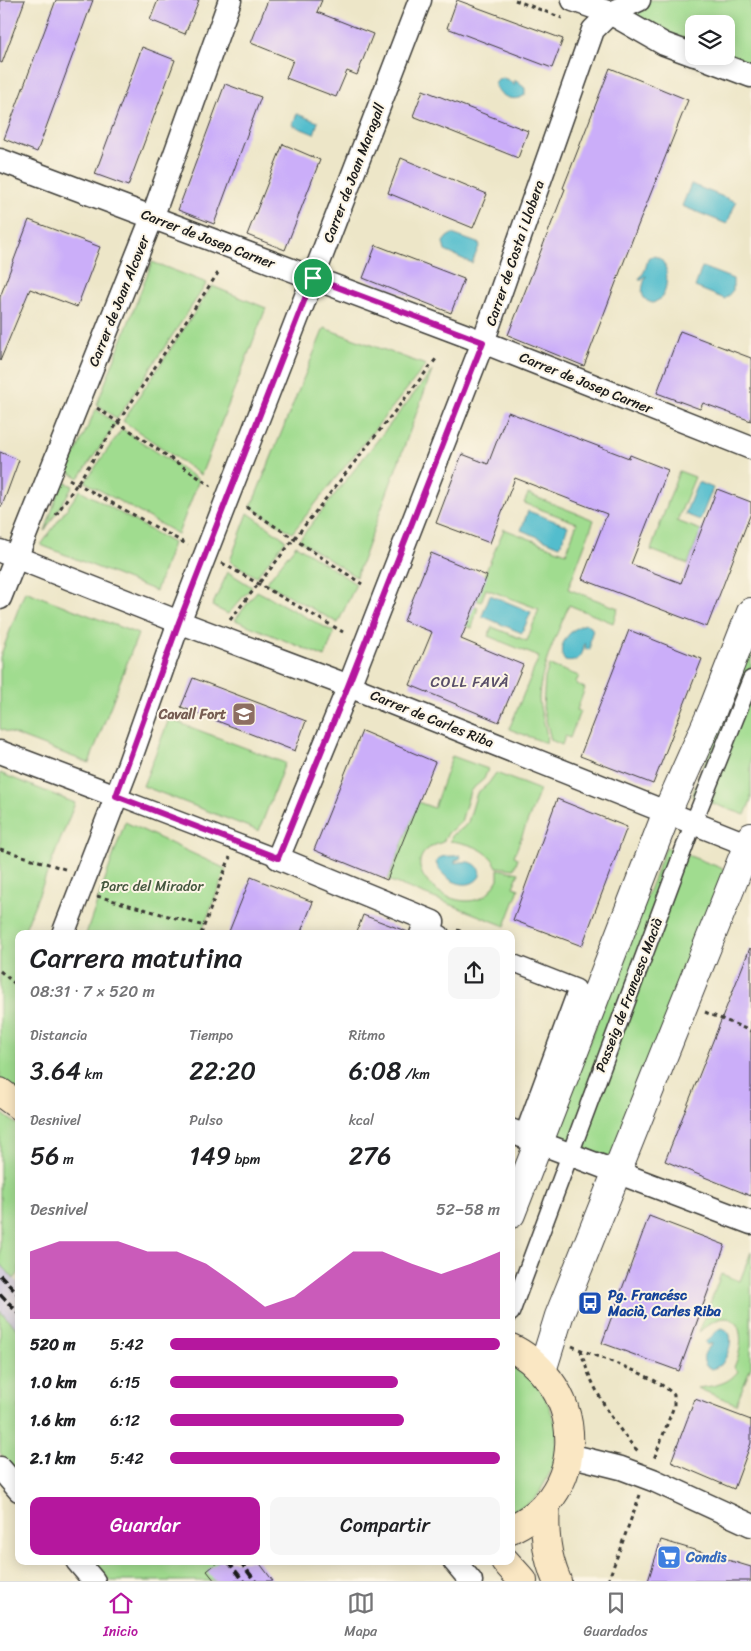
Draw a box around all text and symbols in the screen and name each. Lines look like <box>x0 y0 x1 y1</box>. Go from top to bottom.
map controls <box>685 15 735 65</box>
button: layers <box>685 15 735 65</box>
street label: Carrer de Joan Maragall <box>316 99 392 246</box>
street label: Carrer de Costa i Llobera <box>478 177 552 329</box>
street label: Carrer de Josep Carner <box>137 202 280 277</box>
street label: Carrer de Joan Alcover <box>81 230 157 371</box>
pin <box>292 257 334 299</box>
icon: arrive <box>299 264 327 292</box>
street label: Carrer de Josep Carner <box>516 345 658 422</box>
district label: COLL FAVÀ <box>430 669 510 695</box>
street label: Carrer de Carles Riba <box>366 683 498 755</box>
school or university icon: Cavall Fort <box>231 701 257 727</box>
place label: Cavall Fort <box>158 702 227 727</box>
park label: Parc del Mirador <box>101 874 204 899</box>
street label: Passeig de Francesc Macià <box>588 914 670 1076</box>
text: Carrera matutina <box>30 933 243 982</box>
button: share <box>448 947 500 999</box>
text: 08:31 · 7 × 520 m <box>30 977 155 1006</box>
text: Distancia <box>30 1023 87 1048</box>
text: Tiempo <box>189 1023 233 1048</box>
text: Ritmo <box>349 1023 385 1048</box>
text: 3.64 <box>30 1048 81 1093</box>
text: 22:20 <box>189 1048 256 1093</box>
text: 6:08 <box>349 1048 401 1093</box>
text: km <box>81 1062 103 1087</box>
text: /km <box>401 1062 430 1087</box>
text: Desnivel <box>30 1108 81 1133</box>
text: Pulso <box>189 1108 223 1133</box>
text: kcal <box>349 1108 374 1133</box>
text: 56 <box>30 1133 59 1178</box>
text: 149 <box>189 1133 231 1178</box>
text: 276 <box>349 1133 392 1178</box>
text: m <box>59 1147 74 1172</box>
text: bpm <box>231 1147 261 1172</box>
text: Desnivel <box>30 1195 88 1224</box>
text: 52–58 m <box>436 1195 500 1224</box>
place label: Pg. Francésc Macià, Carles Riba <box>607 1283 722 1324</box>
bus stop icon: Pg. Francésc Macià, Carles Riba <box>577 1290 603 1316</box>
text: 520 m <box>30 1330 76 1359</box>
text: 5:42 <box>110 1330 144 1359</box>
text: 1.0 km <box>30 1368 77 1397</box>
text: 6:15 <box>110 1368 141 1397</box>
text: 1.6 km <box>30 1406 76 1435</box>
text: 6:12 <box>110 1406 140 1435</box>
text: 2.1 km <box>30 1444 76 1473</box>
text: 5:42 <box>110 1444 144 1473</box>
button: Guardar <box>30 1497 260 1555</box>
button: Compartir <box>270 1497 500 1555</box>
supermarket icon: Condis <box>656 1544 682 1570</box>
place label: Condis <box>685 1545 727 1570</box>
tab: Inicio <box>103 1589 138 1644</box>
tab: Mapa <box>344 1589 377 1644</box>
tab: Guardados <box>583 1589 648 1644</box>

